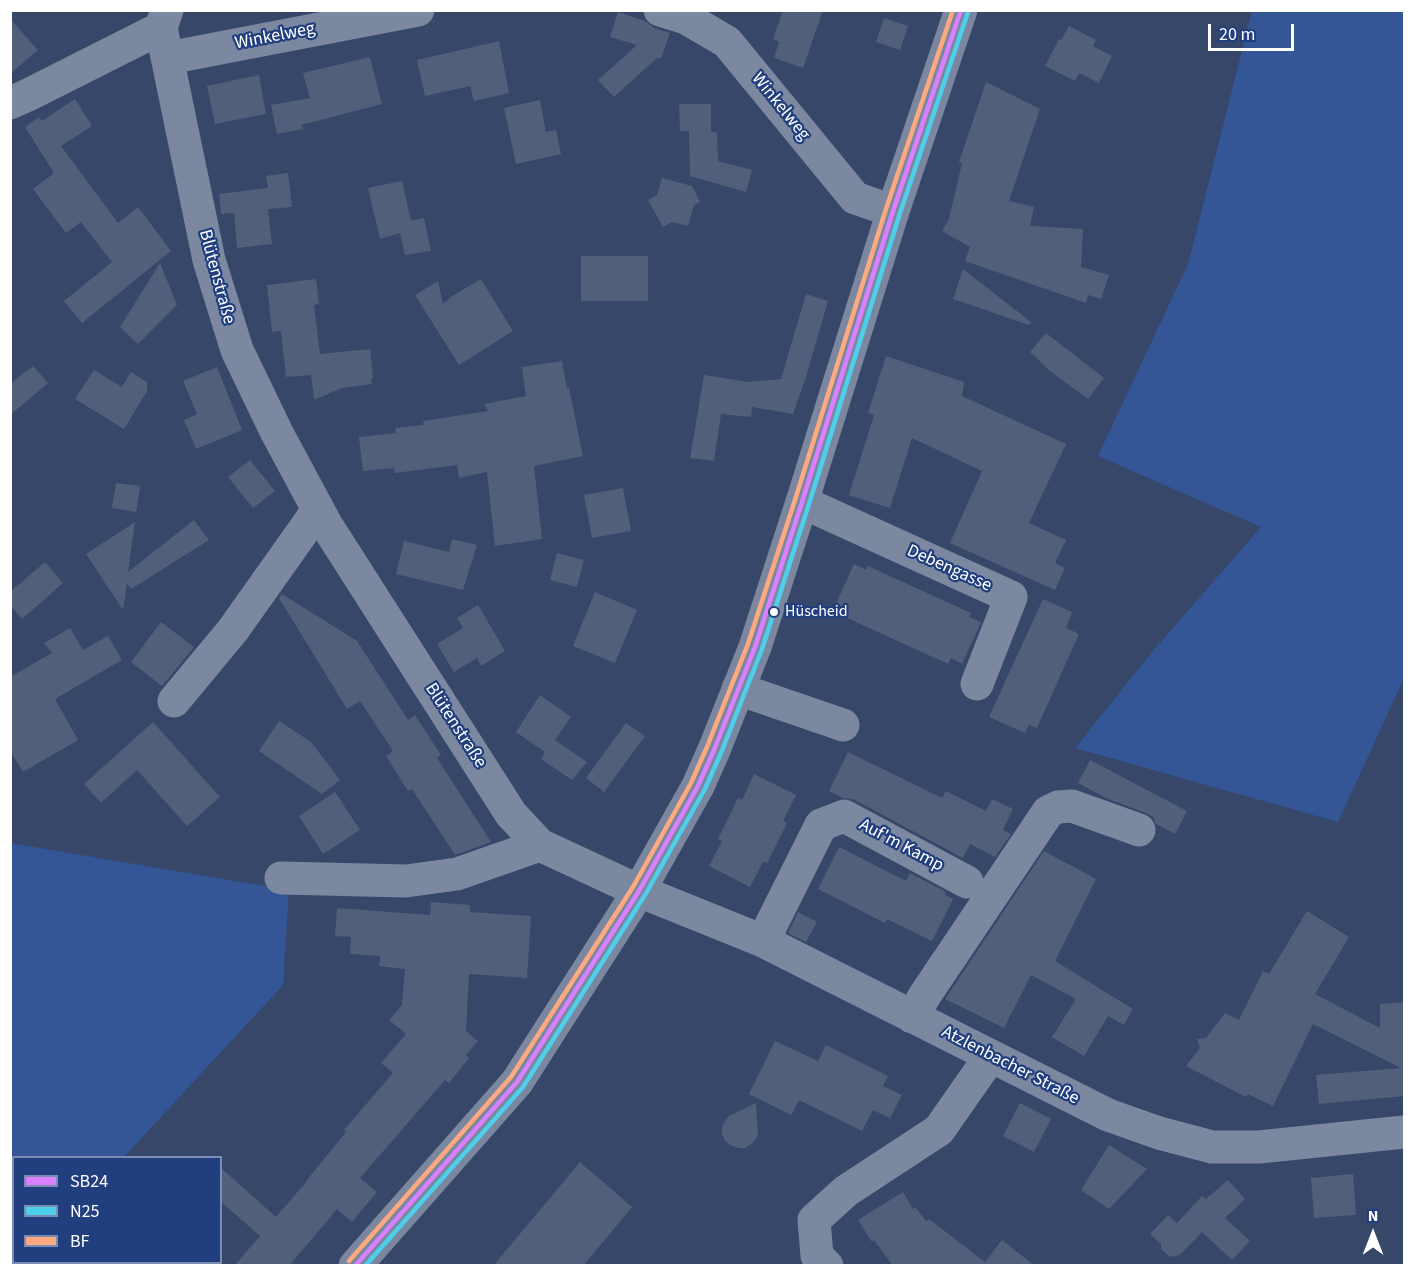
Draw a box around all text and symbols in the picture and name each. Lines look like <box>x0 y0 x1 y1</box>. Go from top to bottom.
scale bar <box>1211 12 1296 50</box>
street label: Winkelweg <box>233 19 317 55</box>
text: 20 m <box>1219 22 1255 47</box>
street label: Winkelweg <box>746 69 814 145</box>
street label: Blütenstraße <box>193 227 239 327</box>
street label: Debengasse <box>903 541 995 597</box>
place label: Hüscheid <box>785 602 848 622</box>
marker: Hüscheid <box>768 606 780 618</box>
street label: Blütenstraße <box>420 679 490 773</box>
street label: Auf'm Kamp <box>855 815 947 877</box>
street label: Atzlenbacher Straße <box>938 1022 1082 1110</box>
legend <box>12 1156 222 1264</box>
text: SB24 <box>70 1169 108 1194</box>
text: N25 <box>70 1199 100 1224</box>
north arrow <box>1343 1204 1403 1264</box>
text: N <box>1368 1205 1378 1227</box>
text: BF <box>70 1229 89 1254</box>

